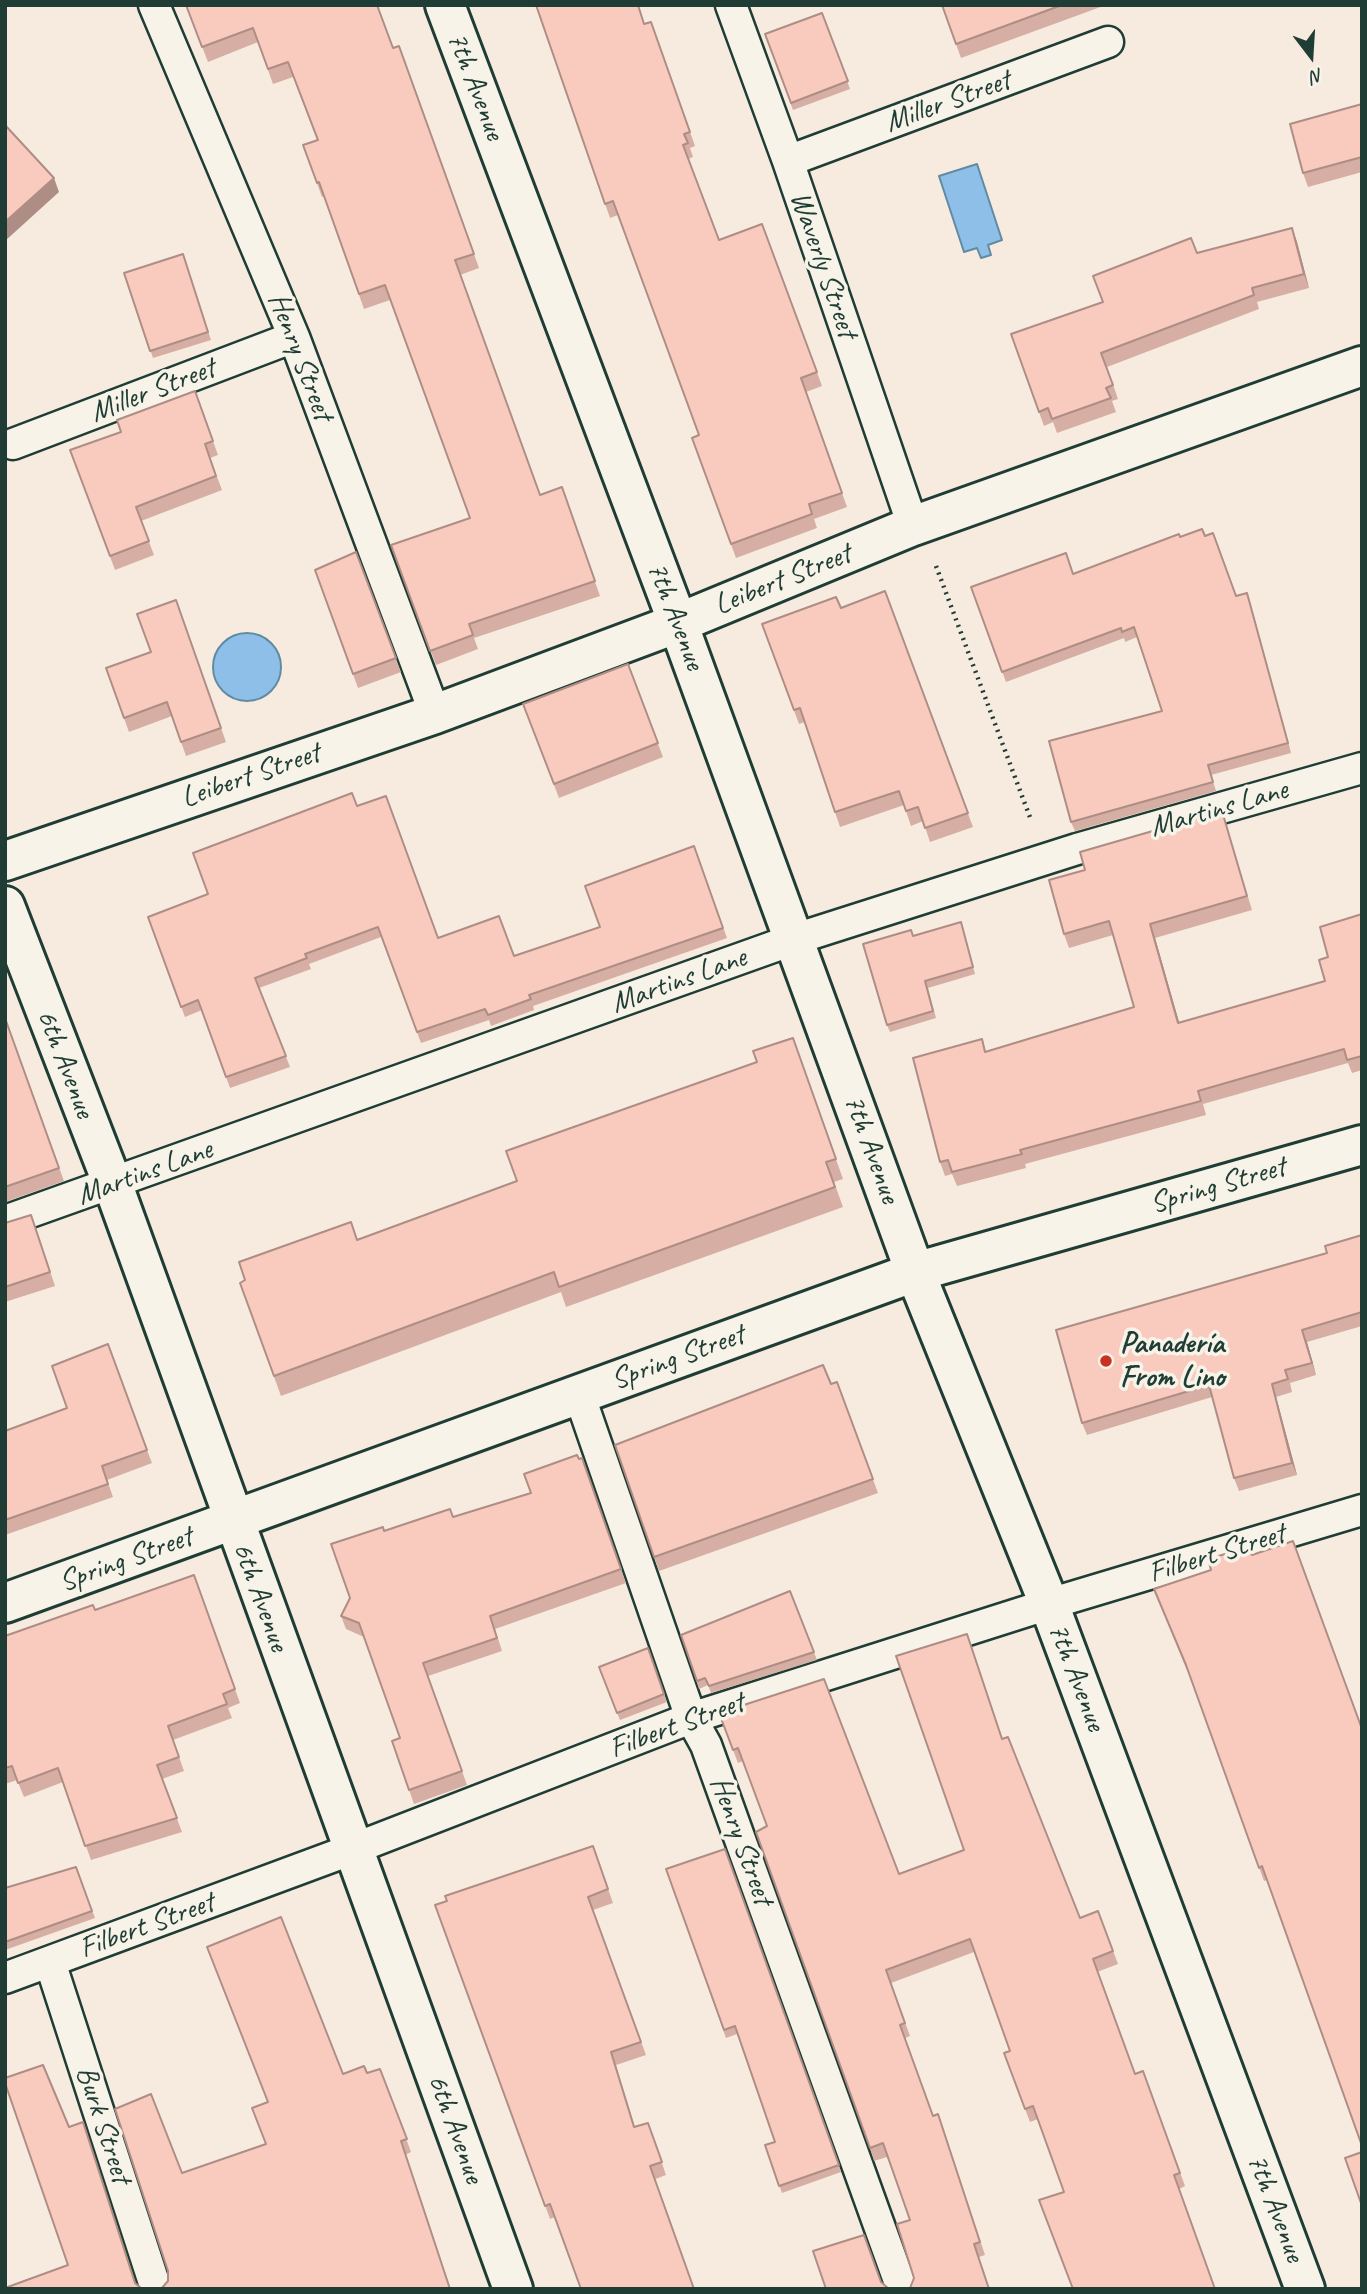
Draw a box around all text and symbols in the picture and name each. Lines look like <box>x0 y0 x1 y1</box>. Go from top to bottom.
north arrow <box>1276 21 1346 91</box>
street label: 7th Avenue <box>438 27 512 145</box>
street label: Miller Street <box>880 63 1016 141</box>
text: N <box>1308 63 1326 89</box>
street label: Waverly Street <box>781 187 865 343</box>
street label: Henry Street <box>259 288 341 426</box>
street label: Miller Street <box>85 351 221 431</box>
street label: Leibert Street <box>709 536 857 624</box>
street label: 7th Avenue <box>638 557 712 675</box>
street label: Leibert Street <box>177 735 325 817</box>
street label: Martins Lane <box>1146 772 1292 846</box>
street label: Martins Lane <box>607 940 751 1022</box>
street label: 6th Avenue <box>28 1005 102 1123</box>
street label: 7th Avenue <box>835 1090 907 1208</box>
street label: Martins Lane <box>73 1132 217 1214</box>
street label: Spring Street <box>1146 1150 1290 1222</box>
street label: Spring Street <box>606 1317 750 1399</box>
place label: Panadería From Lino <box>1120 1326 1225 1396</box>
marker: Panadería From Lino <box>1098 1353 1114 1369</box>
street label: Filbert Street <box>1144 1516 1290 1592</box>
street label: Spring Street <box>54 1519 198 1601</box>
street label: 6th Avenue <box>224 1538 296 1656</box>
street label: 7th Avenue <box>1039 1618 1113 1736</box>
street label: Filbert Street <box>605 1685 749 1767</box>
street label: Henry Street <box>701 1772 781 1910</box>
street label: Filbert Street <box>75 1885 219 1967</box>
street label: Burk Street <box>67 2062 139 2188</box>
street label: 6th Avenue <box>419 2070 491 2188</box>
street label: 7th Avenue <box>1238 2149 1312 2267</box>

